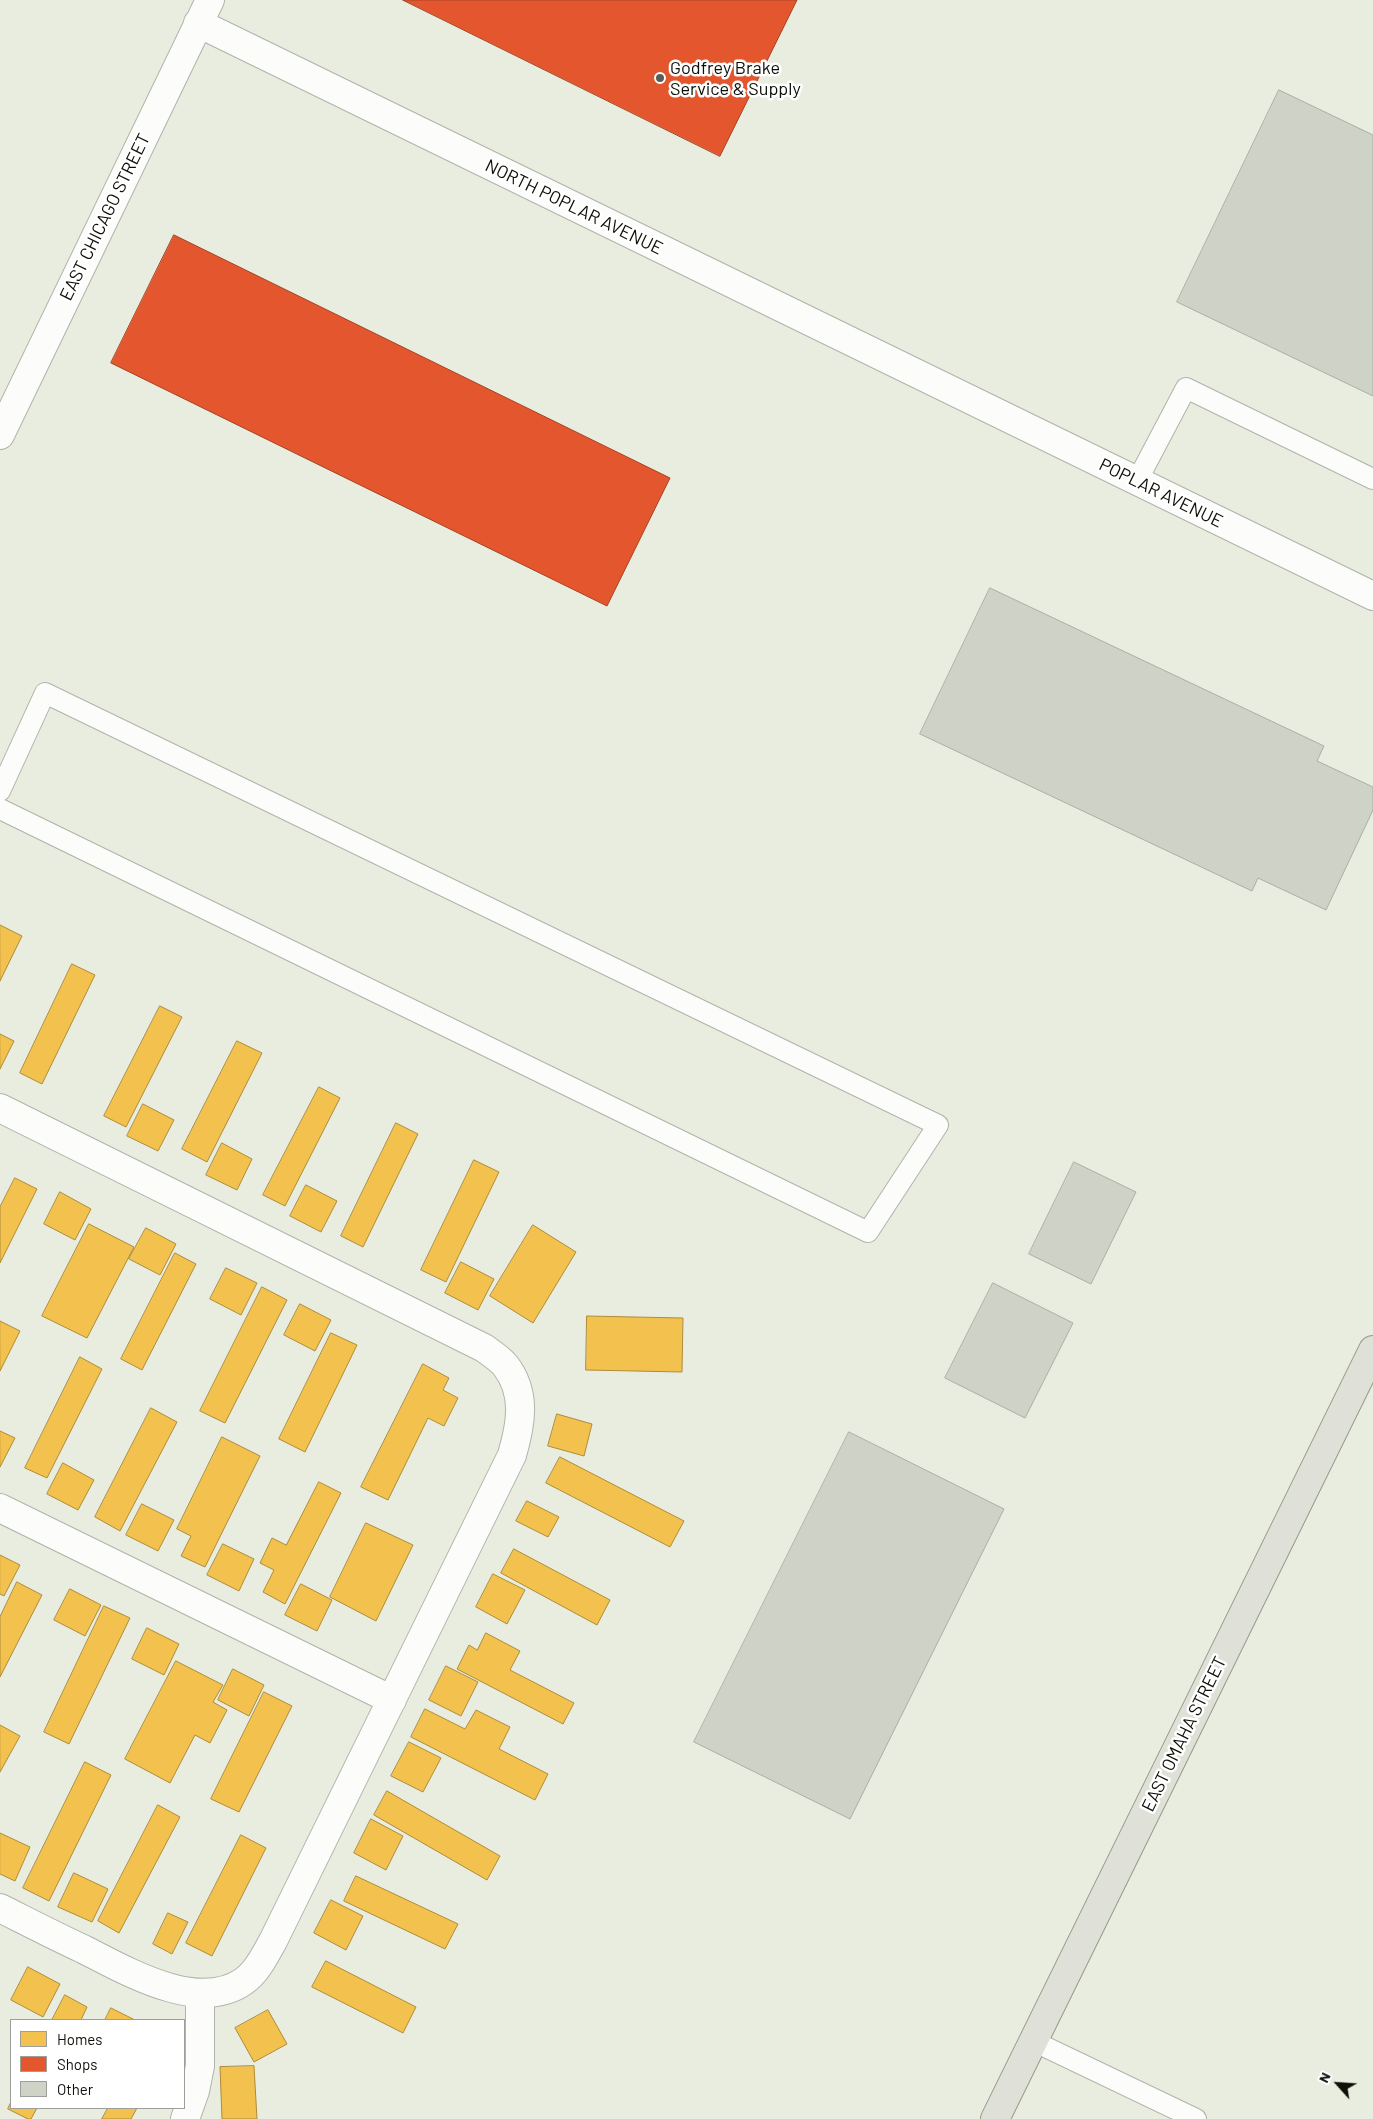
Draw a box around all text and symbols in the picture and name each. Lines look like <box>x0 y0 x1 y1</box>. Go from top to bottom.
place label: Godfrey Brake Service & Supply <box>670 57 801 100</box>
marker: Godfrey Brake Service & Supply <box>654 72 666 84</box>
street label: EAST CHICAGO STREET <box>55 130 155 304</box>
street label: NORTH POPLAR AVENUE <box>482 155 666 259</box>
street label: POPLAR AVENUE <box>1096 454 1226 532</box>
street label: EAST OMAHA STREET <box>1137 1653 1231 1815</box>
legend <box>10 2019 185 2109</box>
text: Homes <box>57 2030 102 2048</box>
text: Shops <box>57 2055 97 2073</box>
north arrow <box>1313 2059 1363 2109</box>
text: N <box>1314 2069 1334 2085</box>
text: Other <box>57 2080 93 2098</box>

